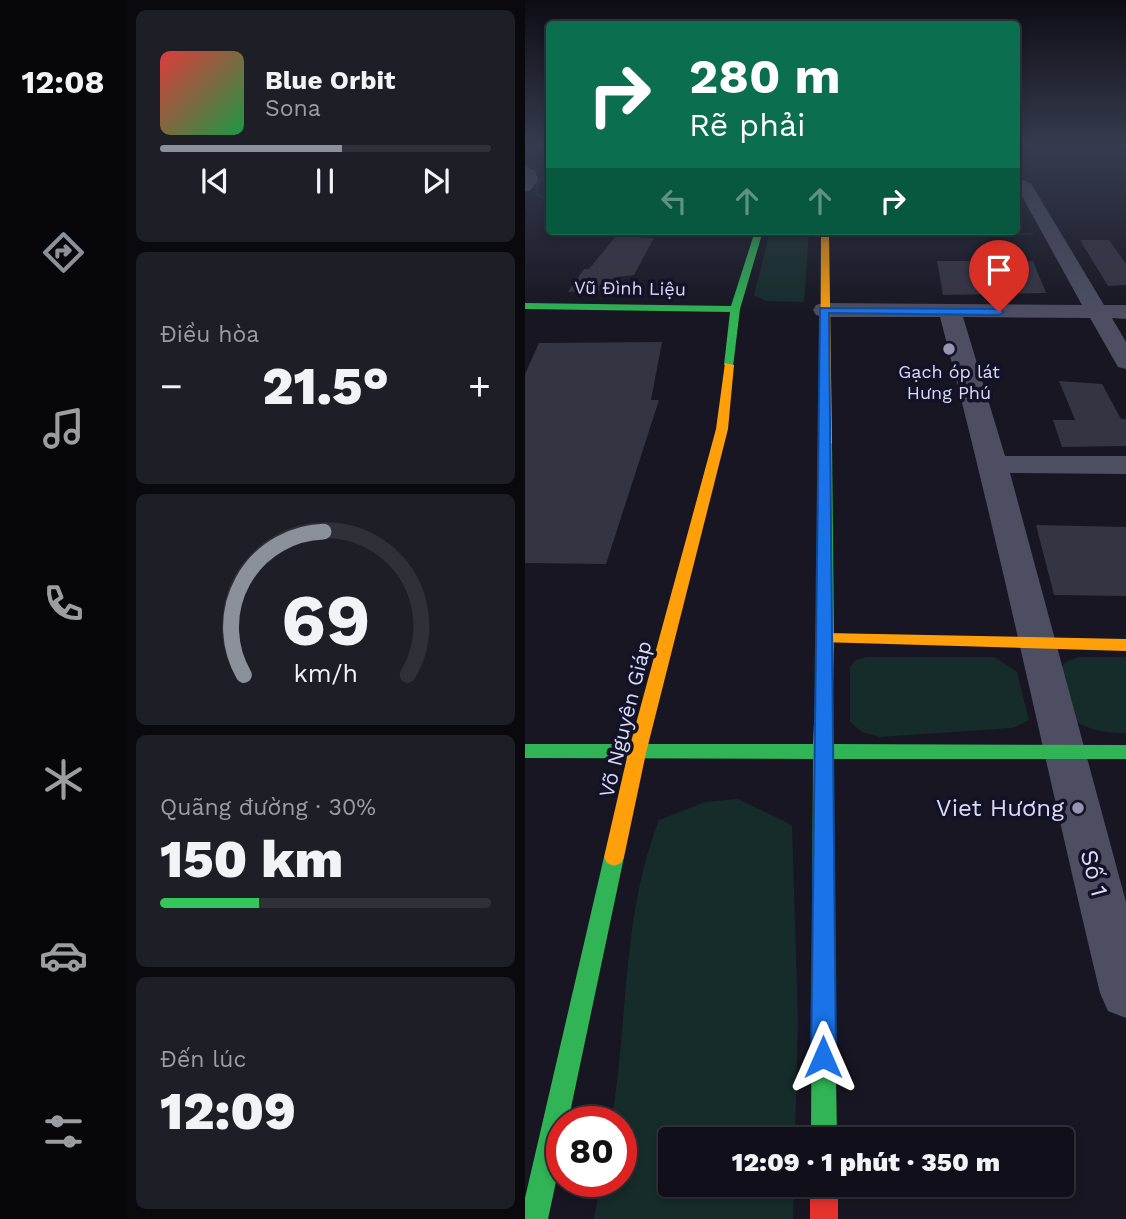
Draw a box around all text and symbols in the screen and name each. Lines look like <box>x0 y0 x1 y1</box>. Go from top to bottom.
text: 280 m <box>689 47 841 105</box>
icon: right <box>574 49 665 140</box>
text: 12:08 <box>21 63 105 101</box>
text: Blue Orbit <box>265 65 395 95</box>
text: Sona <box>265 95 321 122</box>
text: Rẽ phải <box>689 106 806 144</box>
icon: previous <box>196 162 234 200</box>
icon: pause <box>306 162 344 200</box>
icon: next <box>417 162 455 200</box>
icon: left <box>655 182 693 220</box>
icon: ahead <box>728 182 766 220</box>
icon: ahead <box>801 182 839 220</box>
icon: right <box>874 182 912 220</box>
icon: directions <box>39 228 88 277</box>
pin <box>969 240 1029 312</box>
icon: arrive <box>980 251 1018 289</box>
street label: Vũ Đình Liệu <box>574 277 686 299</box>
text: Điều hòa <box>160 321 259 348</box>
marker: Gạch óp lát Hưng Phú <box>941 341 957 357</box>
text: 21.5° <box>262 356 389 417</box>
place label: Gạch óp lát Hưng Phú <box>898 361 1000 403</box>
text: − <box>160 364 183 408</box>
text: + <box>468 364 491 408</box>
icon: music <box>39 404 88 453</box>
text: 69 <box>281 578 370 664</box>
icon: phone <box>39 579 88 628</box>
street label: Võ Nguyên Giáp <box>593 638 657 800</box>
text: km/h <box>293 659 358 688</box>
icon: climate <box>39 755 88 804</box>
text: Quãng đường · 30% <box>160 794 376 821</box>
place label: Viet Hương <box>936 794 1064 822</box>
marker: Viet Hương <box>1070 800 1086 816</box>
text: 150 km <box>160 829 343 890</box>
street label: Số 1 <box>1074 847 1114 899</box>
icon: car <box>39 931 88 980</box>
position arrow <box>786 1020 860 1094</box>
text: Đến lúc <box>160 1046 246 1073</box>
text: 12:09 <box>160 1081 296 1142</box>
speed limit sign: 80 <box>546 1106 637 1197</box>
icon: filters <box>39 1107 88 1156</box>
text: 12:09 · 1 phút · 350 m <box>732 1147 1000 1177</box>

